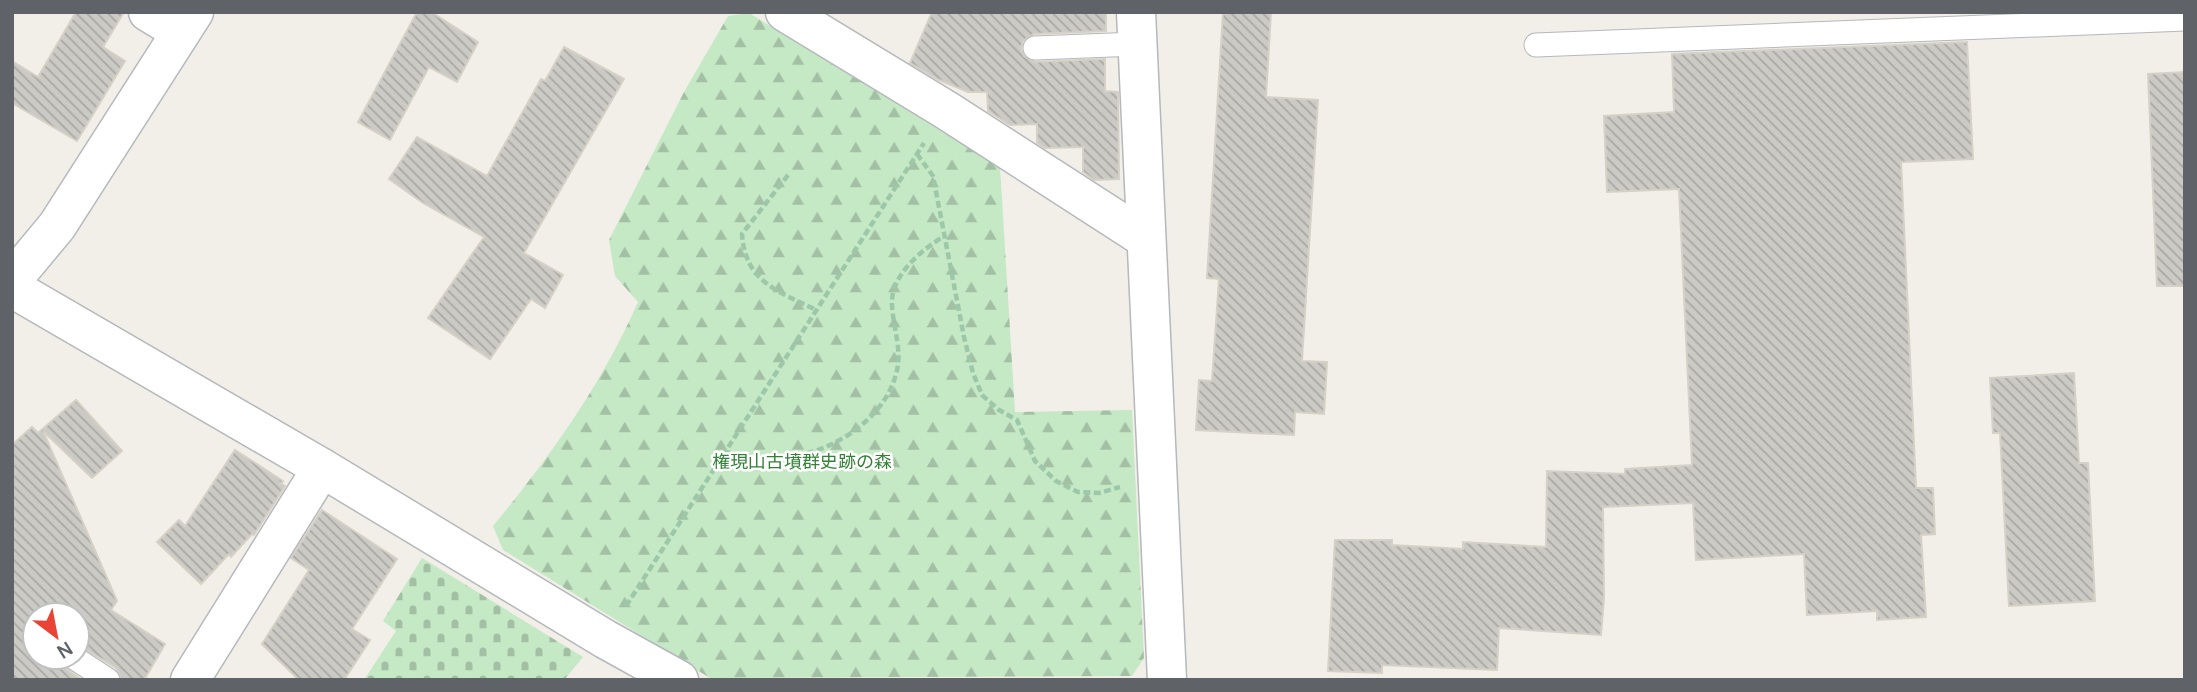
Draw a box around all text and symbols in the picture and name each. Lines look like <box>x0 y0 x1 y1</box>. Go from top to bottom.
park label: 権現山古墳群史跡の森 <box>712 449 892 473</box>
north arrow <box>21 601 91 671</box>
text: N <box>52 636 78 665</box>

